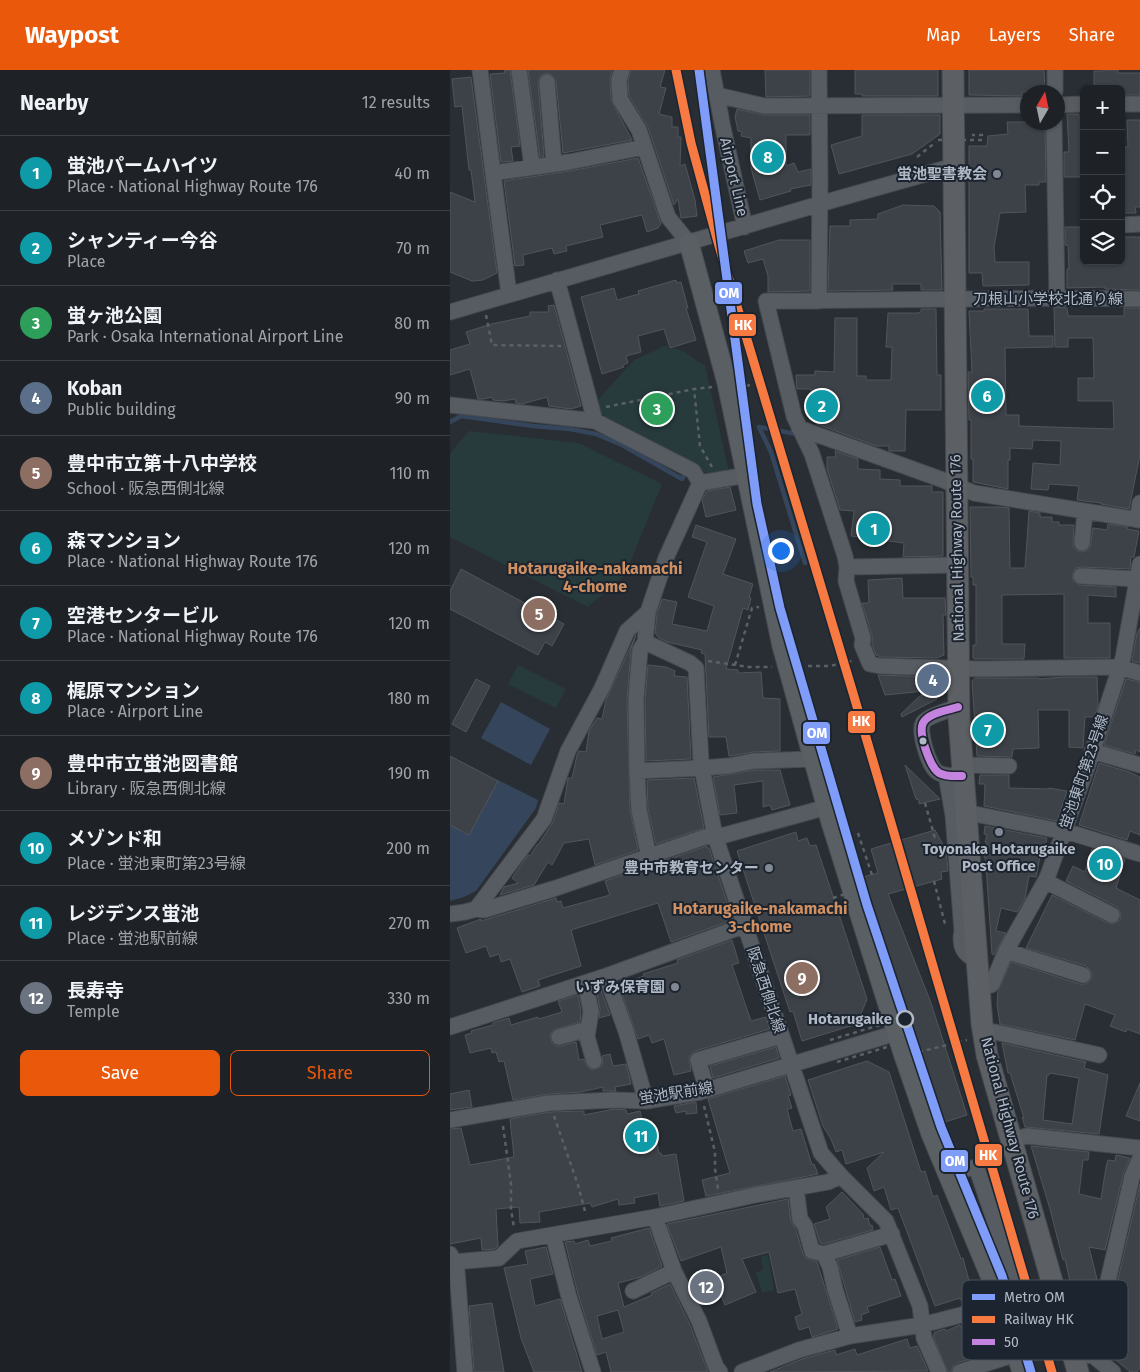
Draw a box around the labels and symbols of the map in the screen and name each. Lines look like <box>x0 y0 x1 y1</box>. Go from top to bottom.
north arrow <box>1020 85 1065 130</box>
street label: Airport Line <box>716 136 752 218</box>
pin: 8 <box>752 138 784 176</box>
place label: 蛍池聖書教会 <box>897 165 987 183</box>
marker: 蛍池聖書教会 <box>991 168 1003 180</box>
line badge: OM <box>714 281 743 305</box>
text: OM <box>719 285 739 302</box>
street label: 刀根山小学校北通り線 <box>973 290 1123 308</box>
line badge: HK <box>728 313 757 337</box>
text: HK <box>734 317 753 334</box>
pin: 6 <box>971 377 1003 415</box>
pin: 2 <box>806 387 838 425</box>
pin: 3 <box>641 390 673 428</box>
street label: National Highway Route 176 <box>946 454 968 642</box>
pin: 1 <box>858 510 890 548</box>
your location <box>768 538 794 564</box>
district label: Hotarugaike-nakamachi 4-chome <box>507 559 683 596</box>
pin: 5 <box>523 595 555 633</box>
pin: 4 <box>917 661 949 699</box>
line badge: HK <box>847 710 876 734</box>
pin: 7 <box>972 711 1004 749</box>
street label: 蛍池東町第23号線 <box>1056 712 1112 832</box>
text: HK <box>852 713 871 730</box>
line badge: OM <box>802 721 831 745</box>
text: OM <box>807 725 827 742</box>
unlabelled marker <box>918 736 928 746</box>
marker: Toyonaka Hotarugaike Post Office <box>993 826 1005 838</box>
place label: Toyonaka Hotarugaike Post Office <box>923 840 1075 875</box>
pin: 10 <box>1089 845 1121 883</box>
place label: 豊中市教育センター <box>624 859 759 877</box>
marker: 豊中市教育センター <box>763 862 775 874</box>
district label: Hotarugaike-nakamachi 3-chome <box>672 899 848 936</box>
street label: 阪急西側北線 <box>744 944 788 1036</box>
pin: 9 <box>786 959 818 997</box>
place label: いずみ保育園 <box>575 978 665 996</box>
marker: いずみ保育園 <box>669 981 681 993</box>
place label: Hotarugaike <box>808 1010 892 1028</box>
marker: Hotarugaike <box>896 1010 914 1028</box>
street label: National Highway Route 176 <box>977 1035 1043 1221</box>
street label: 蛍池駅前線 <box>638 1078 714 1108</box>
pin: 11 <box>625 1117 657 1155</box>
line badge: HK <box>974 1143 1003 1167</box>
text: HK <box>979 1147 998 1164</box>
line badge: OM <box>940 1149 969 1173</box>
text: OM <box>945 1153 965 1170</box>
pin: 12 <box>690 1268 722 1306</box>
legend <box>962 1280 1128 1360</box>
text: Metro OM <box>1004 1289 1065 1306</box>
text: Railway HK <box>1004 1311 1074 1328</box>
text: 50 <box>1004 1334 1019 1351</box>

